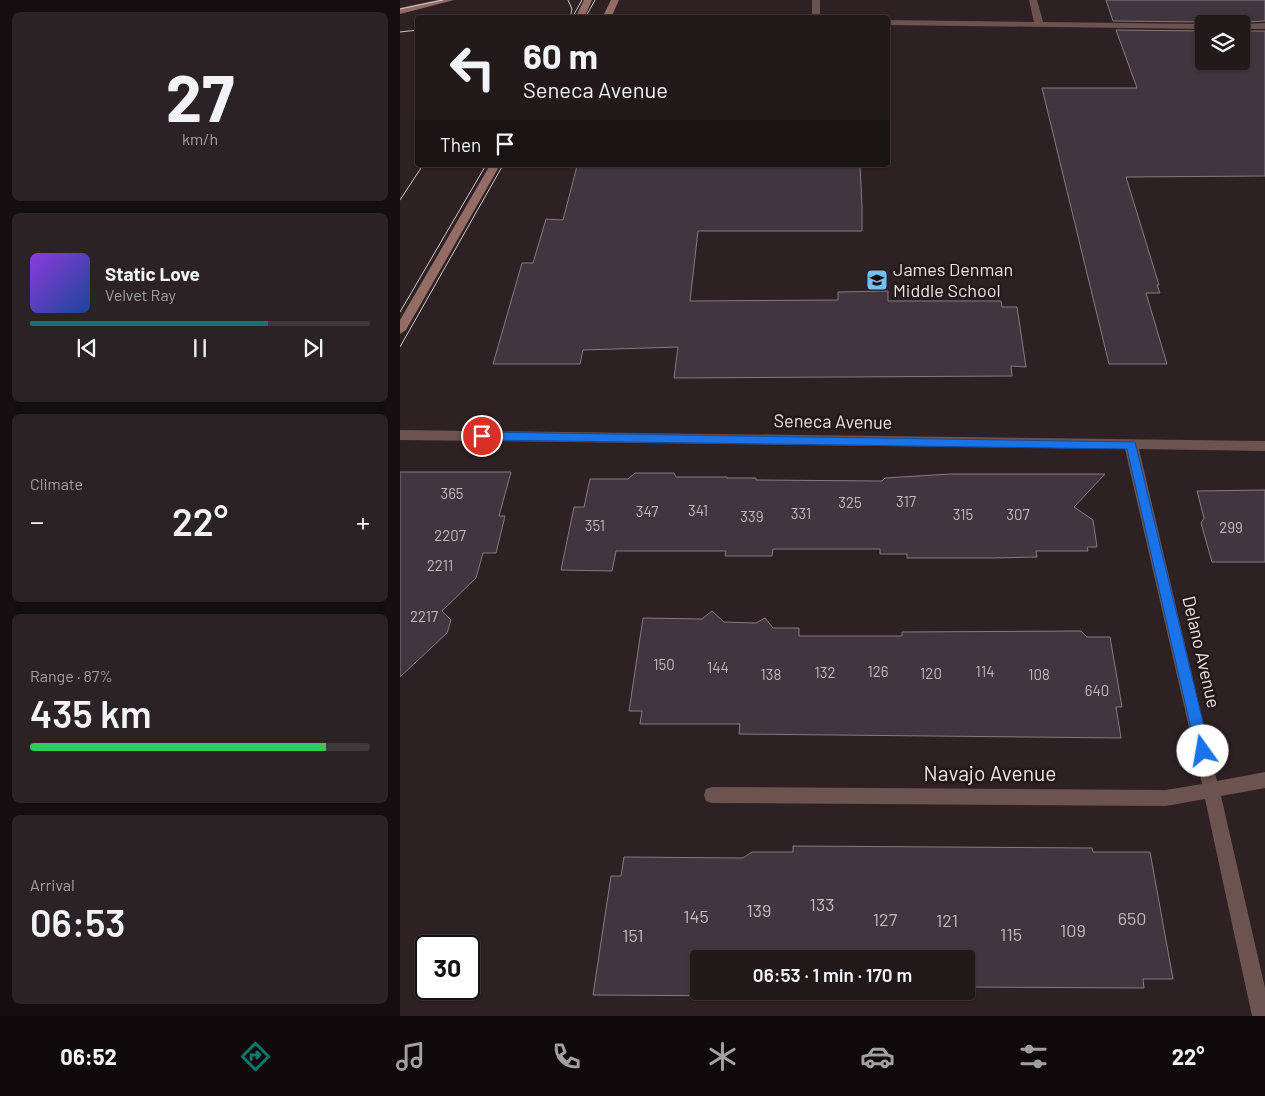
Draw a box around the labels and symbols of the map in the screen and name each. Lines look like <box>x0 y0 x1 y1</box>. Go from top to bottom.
place label: James Denman Middle School <box>893 258 1013 301</box>
school or university icon: James Denman Middle School <box>865 268 889 292</box>
street label: Seneca Avenue <box>774 409 893 433</box>
pin <box>461 415 503 457</box>
house number: 365 <box>440 484 464 502</box>
house number: 317 <box>896 492 916 510</box>
house number: 325 <box>838 493 862 511</box>
house number: 341 <box>688 501 708 519</box>
house number: 347 <box>636 502 658 520</box>
house number: 331 <box>791 504 811 522</box>
house number: 315 <box>953 505 973 523</box>
house number: 307 <box>1006 505 1030 523</box>
house number: 339 <box>740 507 764 525</box>
house number: 351 <box>585 516 605 534</box>
house number: 299 <box>1219 518 1243 536</box>
house number: 2207 <box>434 526 466 544</box>
house number: 2211 <box>427 556 453 574</box>
street label: Delano Avenue <box>1178 594 1226 710</box>
house number: 2217 <box>410 607 438 625</box>
house number: 150 <box>653 655 675 673</box>
house number: 144 <box>707 658 729 676</box>
house number: 126 <box>867 662 889 680</box>
house number: 114 <box>976 662 994 680</box>
house number: 132 <box>814 663 836 681</box>
house number: 120 <box>920 664 942 682</box>
house number: 138 <box>761 665 781 683</box>
house number: 108 <box>1028 665 1050 683</box>
house number: 640 <box>1085 681 1109 699</box>
position arrow <box>1176 724 1228 776</box>
street label: Navajo Avenue <box>924 760 1056 785</box>
house number: 133 <box>810 893 834 915</box>
house number: 139 <box>747 899 771 921</box>
house number: 145 <box>683 905 709 927</box>
house number: 650 <box>1118 907 1146 929</box>
house number: 127 <box>873 908 898 930</box>
house number: 121 <box>936 909 958 931</box>
house number: 109 <box>1060 919 1086 941</box>
house number: 115 <box>1000 923 1022 945</box>
house number: 151 <box>622 924 644 946</box>
speed limit sign: 30 <box>415 935 480 1000</box>

